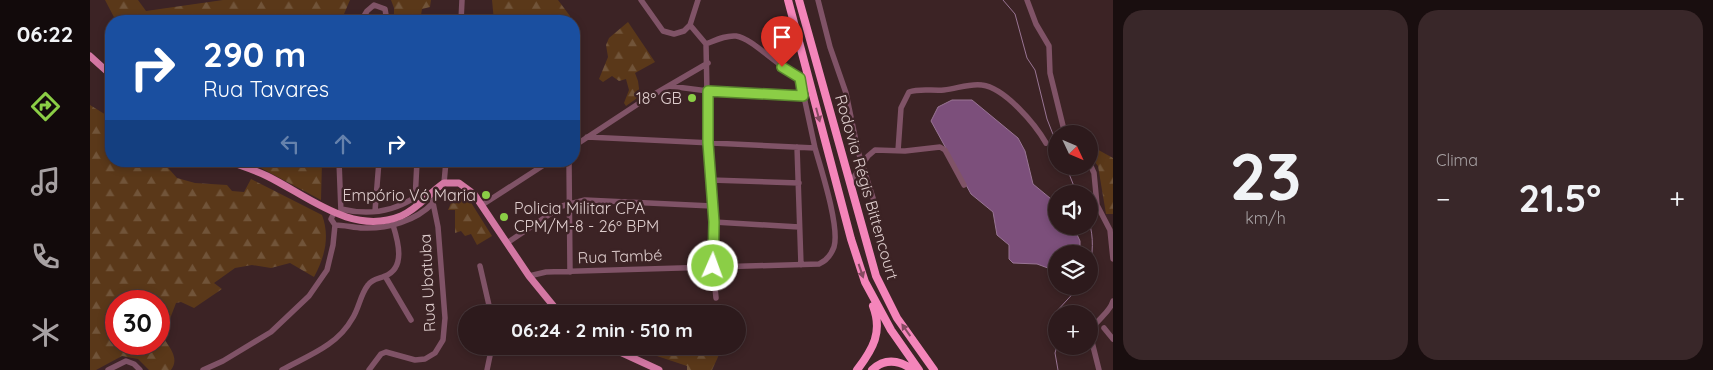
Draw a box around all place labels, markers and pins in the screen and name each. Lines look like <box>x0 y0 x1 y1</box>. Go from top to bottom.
pin <box>761 16 803 67</box>
place label: 18º GB <box>636 88 682 108</box>
marker: 18º GB <box>686 92 698 104</box>
place label: Empório Vó Maria <box>342 185 476 205</box>
marker: Empório Vó Maria <box>480 189 492 201</box>
place label: Policia Militar CPA CPM/M-8 - 26º BPM <box>514 198 659 236</box>
marker: Policia Militar CPA CPM/M-8 - 26º BPM <box>498 211 510 223</box>

